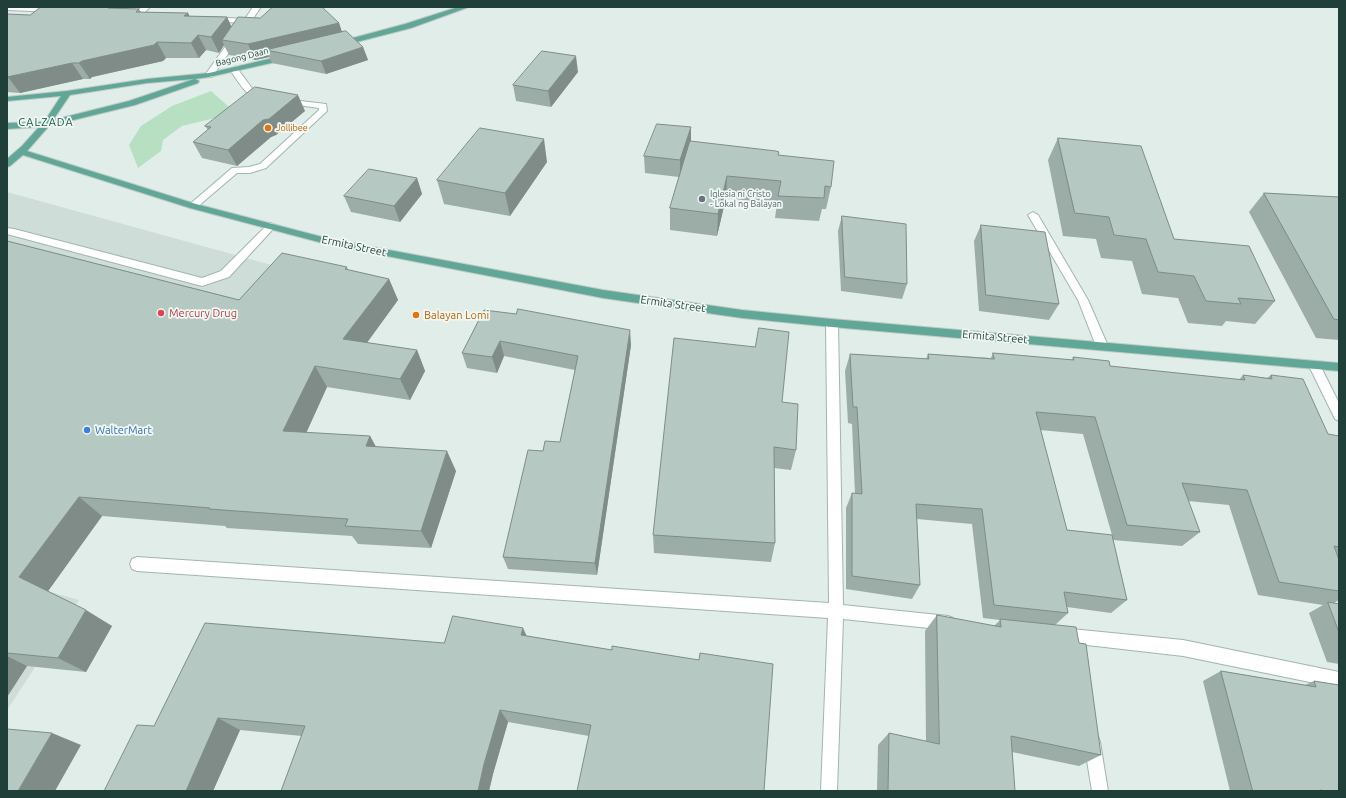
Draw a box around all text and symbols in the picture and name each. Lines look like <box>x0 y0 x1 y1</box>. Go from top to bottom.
street label: Bagong Daan <box>215 45 269 69</box>
district label: CALZADA <box>18 115 74 129</box>
marker: Jollibee <box>263 123 273 133</box>
place label: Jollibee <box>276 123 308 133</box>
place label: Iglesia ni Cristo - Lokal ng Balayan <box>710 189 782 210</box>
marker: Iglesia ni Cristo - Lokal ng Balayan <box>697 194 707 204</box>
street label: Ermita Street <box>320 233 388 259</box>
street label: Ermita Street <box>640 293 706 315</box>
place label: Mercury Drug <box>169 306 237 320</box>
marker: Mercury Drug <box>156 308 166 318</box>
place label: Balayan Lomi <box>424 308 489 322</box>
marker: Balayan Lomi <box>411 310 421 320</box>
street label: Ermita Street <box>962 328 1028 346</box>
place label: WalterMart <box>95 423 152 437</box>
marker: WalterMart <box>82 425 92 435</box>

